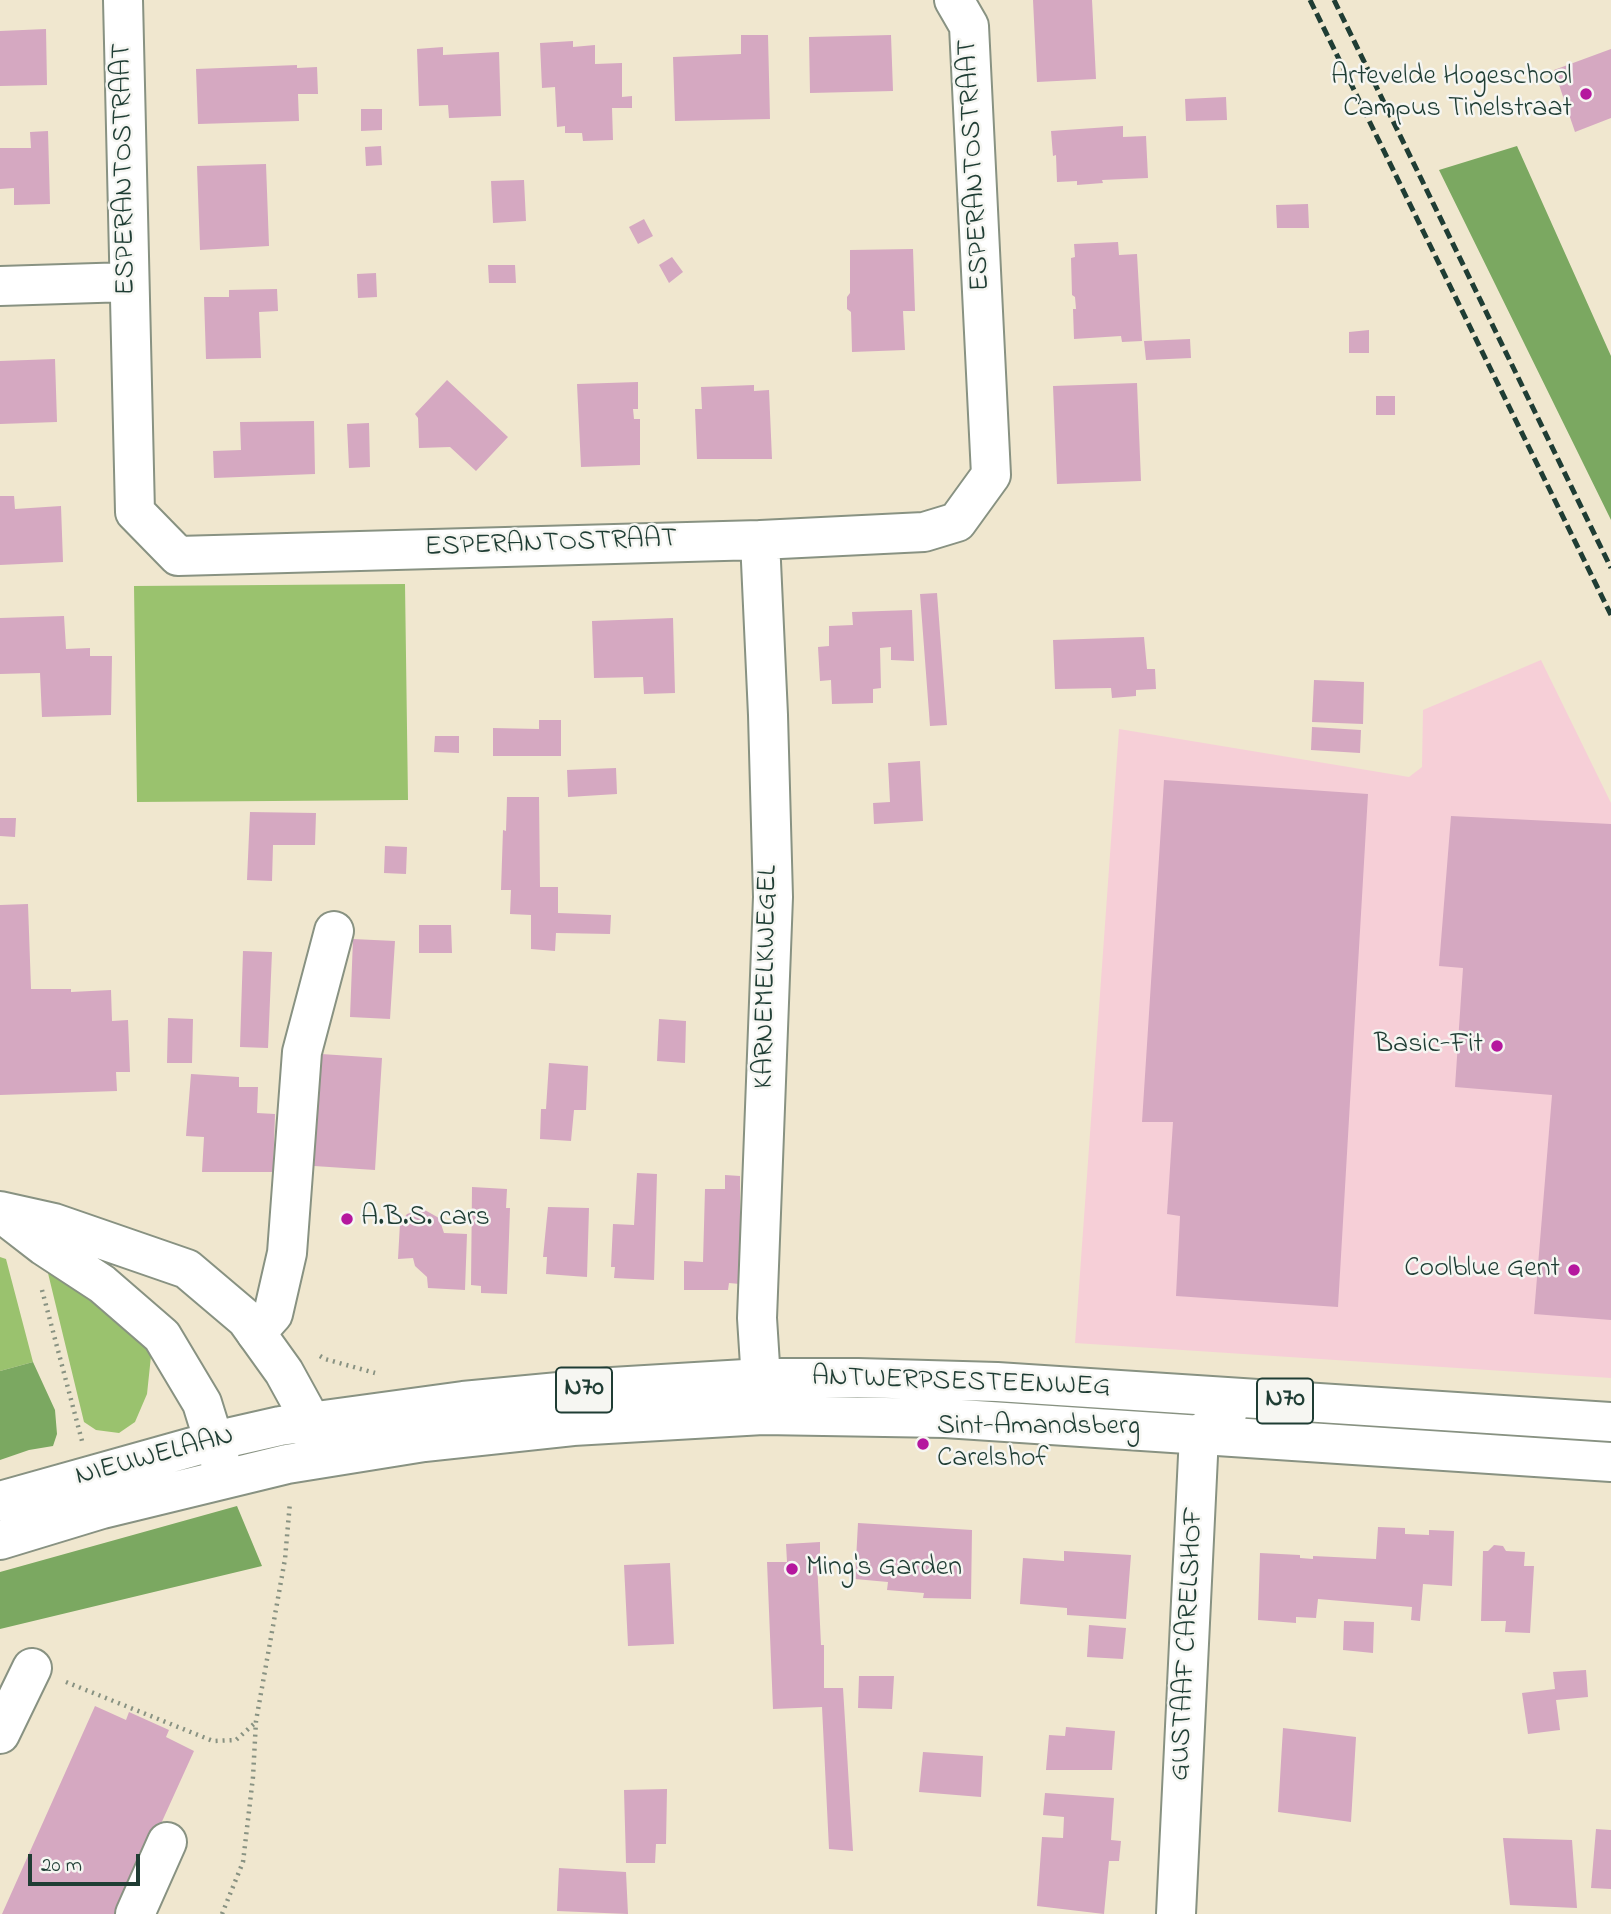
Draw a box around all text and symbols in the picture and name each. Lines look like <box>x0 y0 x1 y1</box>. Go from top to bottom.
street label: ESPERANTOSTRAAT <box>953 38 999 292</box>
street label: ESPERANTOSTRAAT <box>107 42 145 296</box>
place label: Artevelde Hogeschool Campus Tinelstraat <box>1331 61 1572 127</box>
marker: Artevelde Hogeschool Campus Tinelstraat <box>1578 86 1594 102</box>
street label: ESPERANTOSTRAAT <box>424 524 678 566</box>
street label: KARNEMELKWEGEL <box>749 865 787 1089</box>
place label: Basic-Fit <box>1374 1029 1483 1063</box>
marker: Basic-Fit <box>1489 1038 1505 1054</box>
place label: A.B.S. cars <box>361 1202 490 1236</box>
marker: A.B.S. cars <box>339 1211 355 1227</box>
place label: Coolblue Gent <box>1404 1253 1560 1287</box>
marker: Coolblue Gent <box>1566 1262 1582 1278</box>
street label: ANTWERPSESTEENWEG <box>811 1362 1111 1406</box>
road number: N70 <box>556 1368 612 1413</box>
road number: N70 <box>1257 1378 1313 1424</box>
place label: Sint-Amandsberg Carelshof <box>937 1411 1140 1477</box>
street label: NIEUWELAAN <box>72 1421 238 1495</box>
marker: Sint-Amandsberg Carelshof <box>915 1436 931 1452</box>
street label: GUSTAAF CARELSHOF <box>1165 1506 1213 1782</box>
place label: Ming's Garden <box>806 1552 962 1586</box>
marker: Ming's Garden <box>784 1561 800 1577</box>
scale bar <box>32 1840 144 1884</box>
text: 20 m <box>41 1851 82 1881</box>

